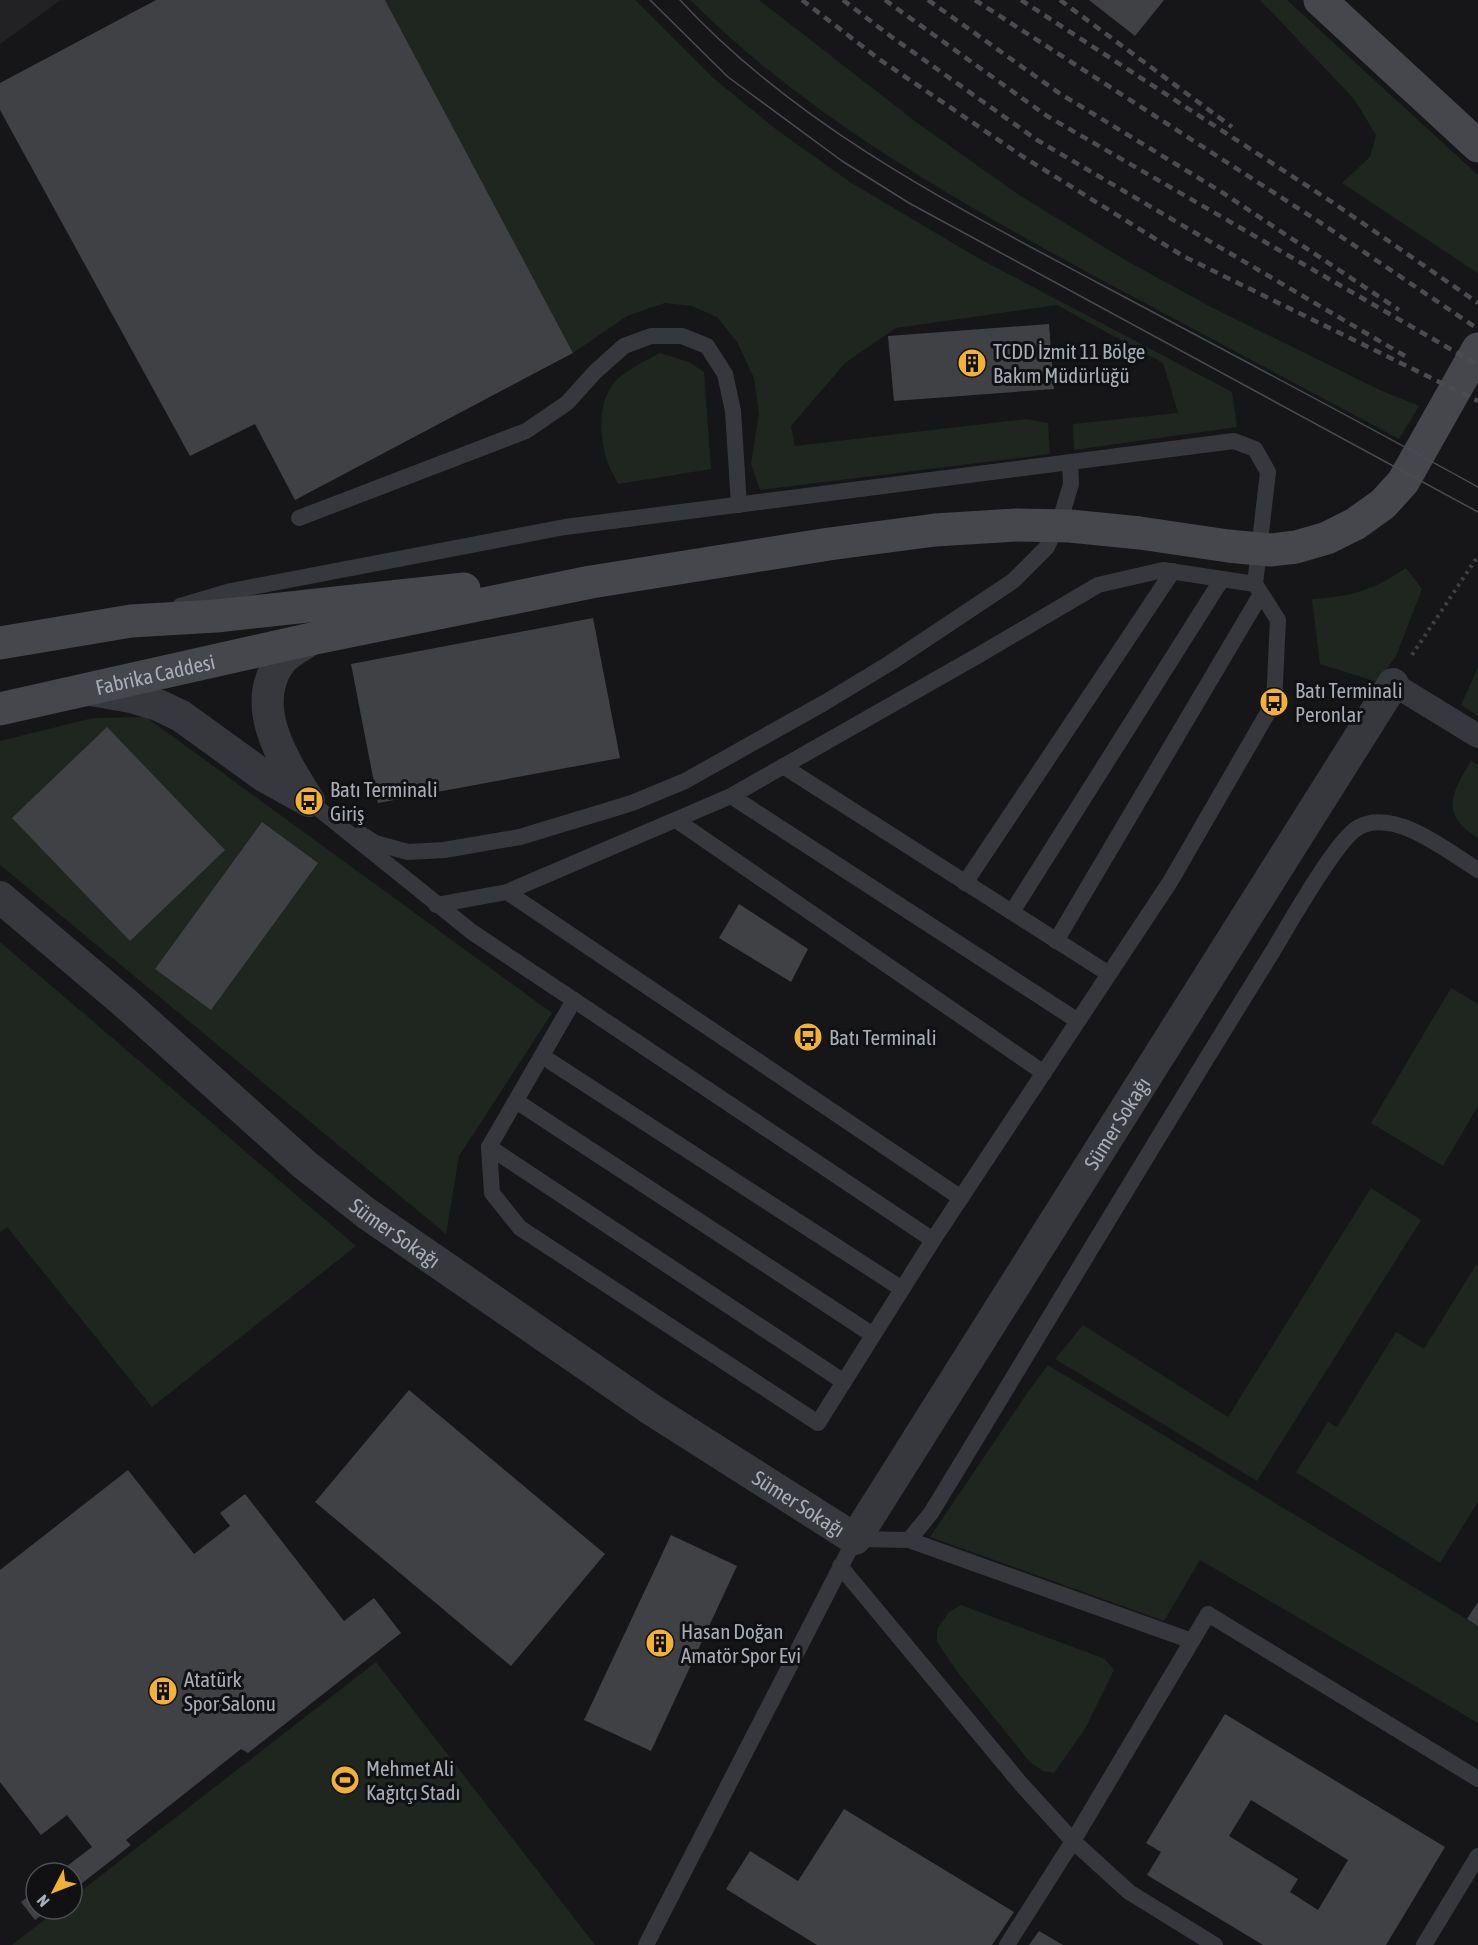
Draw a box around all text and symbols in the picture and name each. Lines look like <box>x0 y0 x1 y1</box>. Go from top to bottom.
place label: TCDD İzmit 11 Bölge Bakım Müdürlüğü <box>993 339 1145 387</box>
building icon: TCDD İzmit 11 Bölge Bakım Müdürlüğü <box>956 347 988 379</box>
street label: Fabrika Caddesi <box>93 649 217 699</box>
place label: Batı Terminali Peronlar <box>1295 678 1402 726</box>
bus stop icon: Batı Terminali Peronlar <box>1258 686 1290 718</box>
place label: Batı Terminali Giriş <box>330 777 437 825</box>
bus stop icon: Batı Terminali Giriş <box>293 785 325 817</box>
bus stop icon: Batı Terminali <box>792 1021 824 1053</box>
place label: Batı Terminali <box>829 1025 936 1049</box>
street label: Sümer Sokağı <box>1079 1072 1155 1174</box>
street label: Sümer Sokağı <box>345 1193 445 1273</box>
street label: Sümer Sokağı <box>748 1465 849 1541</box>
place label: Hasan Doğan Amatör Spor Evi <box>681 1619 801 1667</box>
building icon: Hasan Doğan Amatör Spor Evi <box>644 1627 676 1659</box>
place label: Atatürk Spor Salonu <box>184 1667 276 1715</box>
building icon: Atatürk Spor Salonu <box>147 1675 179 1707</box>
place label: Mehmet Ali Kağıtçı Stadı <box>366 1756 460 1804</box>
sports icon: Mehmet Ali Kağıtçı Stadı <box>329 1764 361 1796</box>
north arrow <box>24 1861 84 1921</box>
text: N <box>33 1892 53 1911</box>

